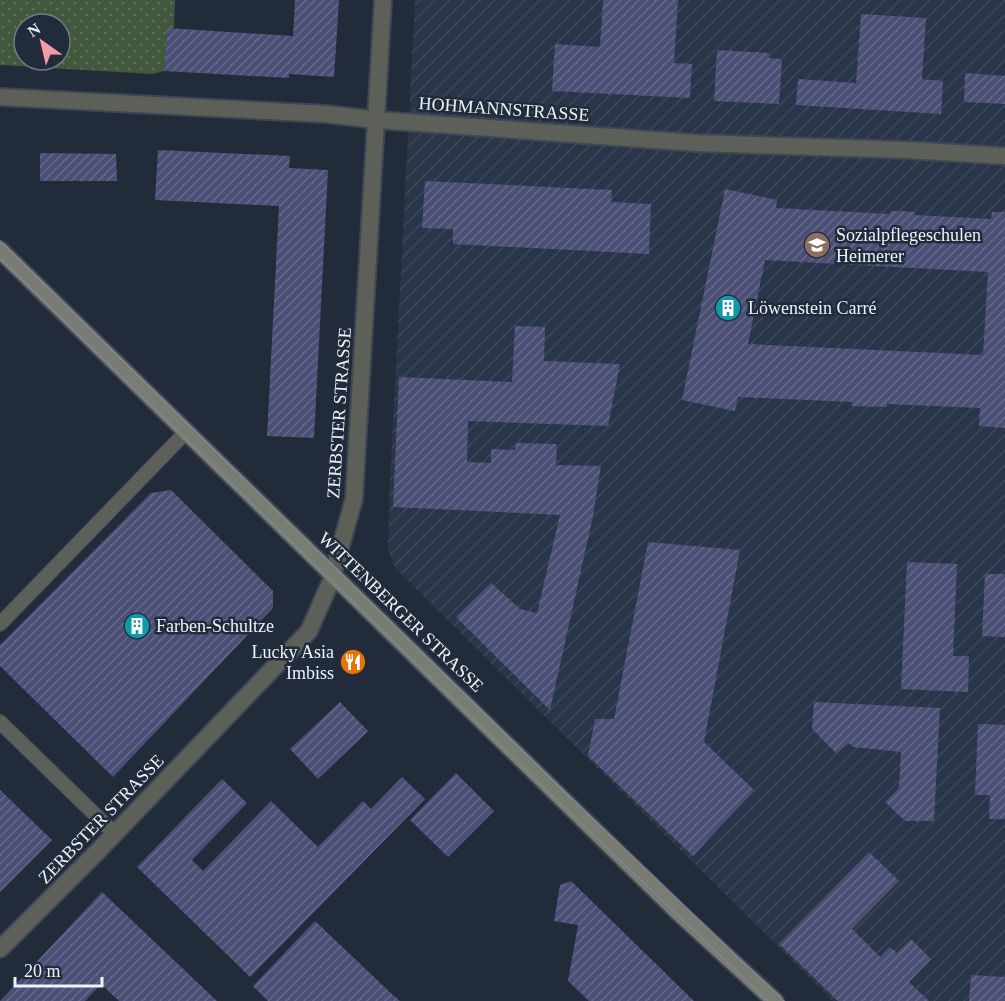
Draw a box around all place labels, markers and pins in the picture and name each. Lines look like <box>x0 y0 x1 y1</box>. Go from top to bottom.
place label: Sozialpflegeschulen Heimerer <box>836 225 981 266</box>
school or university icon: Sozialpflegeschulen Heimerer <box>802 230 832 260</box>
building icon: Löwenstein Carré <box>713 293 743 323</box>
place label: Löwenstein Carré <box>748 298 876 318</box>
building icon: Farben-Schultze <box>122 611 152 641</box>
place label: Farben-Schultze <box>156 616 274 636</box>
place label: Lucky Asia Imbiss <box>252 642 334 683</box>
restaurant icon: Lucky Asia Imbiss <box>338 647 368 677</box>

